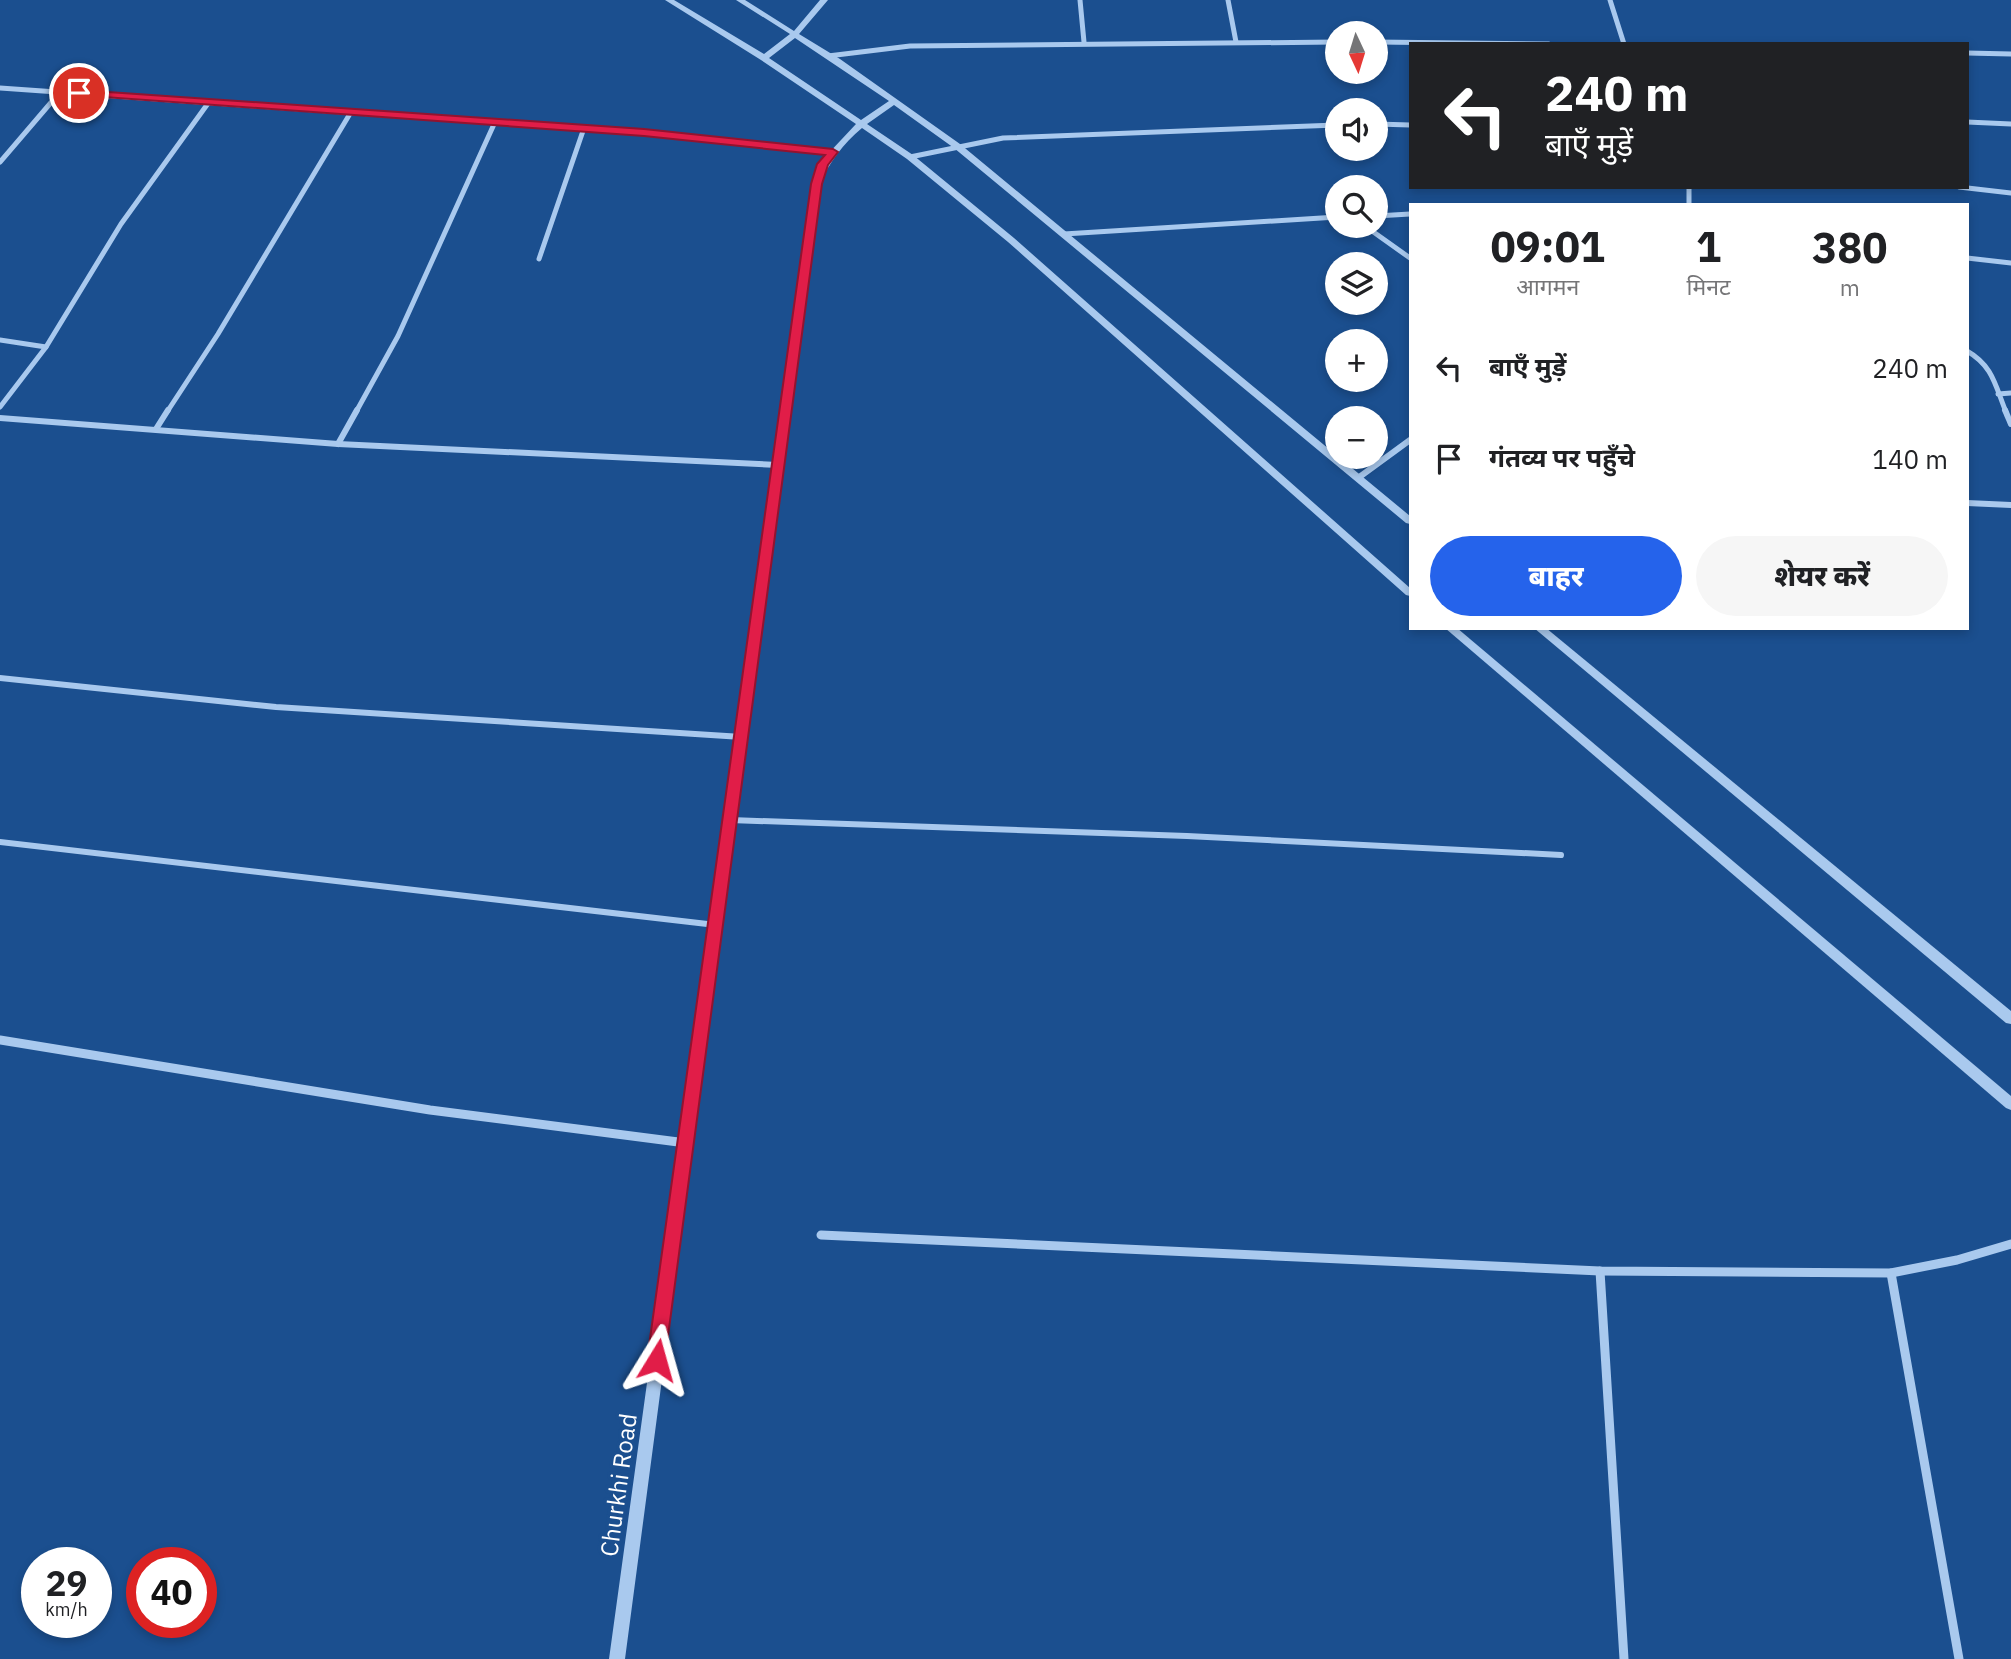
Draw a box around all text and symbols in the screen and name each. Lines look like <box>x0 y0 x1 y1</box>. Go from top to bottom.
north arrow <box>1325 21 1388 84</box>
map controls <box>1325 21 1388 469</box>
text: 240 m <box>1545 61 1689 124</box>
pin <box>49 63 109 123</box>
icon: left <box>1430 70 1521 161</box>
icon: arrive <box>60 74 98 112</box>
button: sound <box>1325 98 1388 161</box>
text: बाएँ मुड़ें <box>1545 123 1633 165</box>
button: search <box>1325 175 1388 238</box>
text: 09:01 <box>1490 219 1605 274</box>
text: 1 <box>1696 219 1721 274</box>
text: 380 <box>1812 220 1888 275</box>
button: layers <box>1325 252 1388 315</box>
text: आगमन <box>1516 271 1579 301</box>
text: मिनट <box>1686 271 1731 301</box>
text: m <box>1840 272 1860 302</box>
button: + <box>1325 329 1388 392</box>
icon: left <box>1430 349 1468 387</box>
text: बाएँ मुड़ें <box>1489 349 1566 383</box>
text: 240 m <box>1872 351 1948 385</box>
button: − <box>1325 406 1388 469</box>
icon: arrive <box>1430 440 1468 478</box>
text: गंतव्य पर पहुँचे <box>1489 440 1635 474</box>
text: 140 m <box>1872 442 1948 476</box>
button: बाहर <box>1430 536 1682 616</box>
button: शेयर करें <box>1696 536 1948 616</box>
position arrow <box>620 1323 694 1397</box>
street label: Churkhi Road <box>592 1411 644 1558</box>
speed limit sign: 40 <box>126 1547 217 1638</box>
text: 29 <box>45 1560 88 1606</box>
text: km/h <box>45 1598 88 1621</box>

